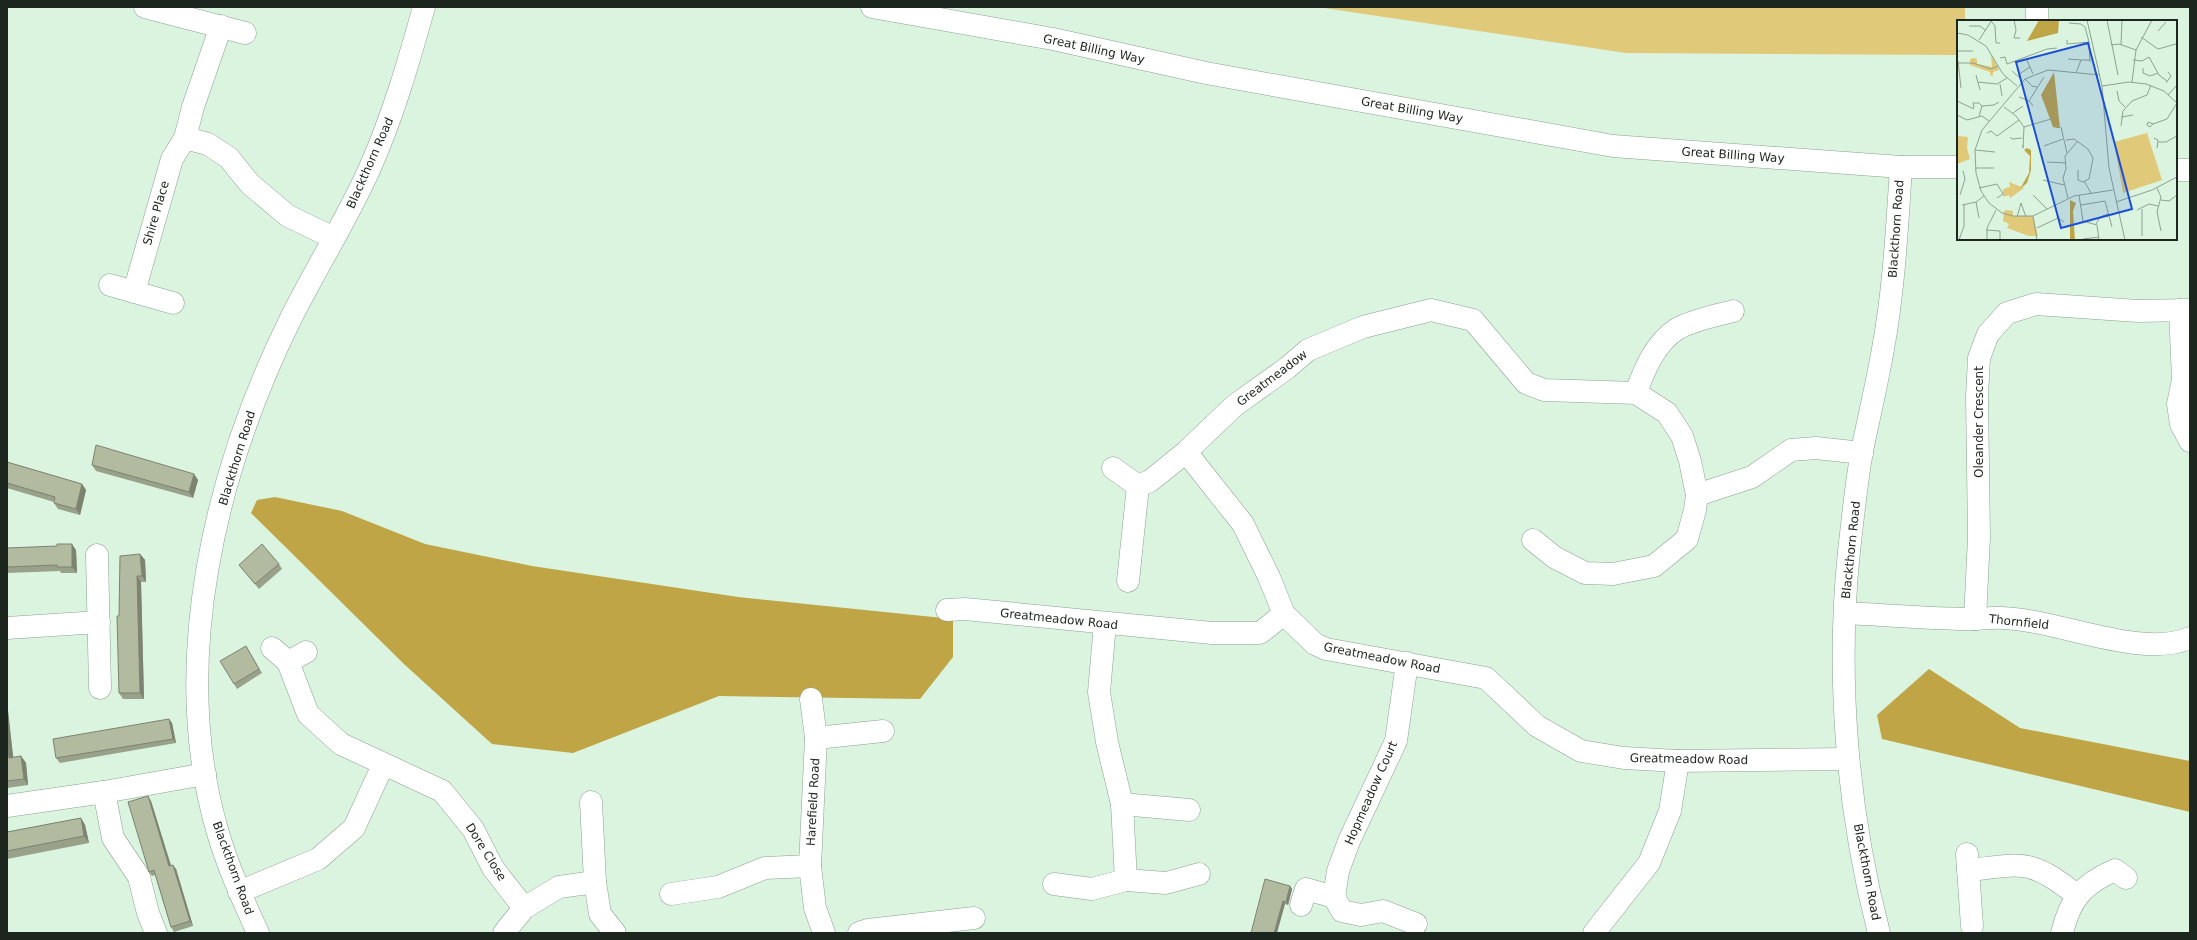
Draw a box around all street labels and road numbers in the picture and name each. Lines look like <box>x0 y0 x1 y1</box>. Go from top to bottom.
street label: Great Billing Way <box>1042 31 1146 67</box>
street label: Great Billing Way <box>1360 94 1464 126</box>
street label: Blackthorn Road <box>344 115 396 211</box>
street label: Great Billing Way <box>1681 144 1785 166</box>
street label: Shire Place <box>140 179 172 247</box>
street label: Blackthorn Road <box>1886 179 1906 279</box>
street label: Greatmeadow <box>1234 347 1310 409</box>
street label: Oleander Crescent <box>1972 366 1986 478</box>
street label: Blackthorn Road <box>216 409 258 507</box>
street label: Blackthorn Road <box>1839 500 1863 600</box>
street label: Greatmeadow Road <box>999 606 1119 632</box>
street label: Thornfield <box>1987 612 2050 632</box>
street label: Greatmeadow Road <box>1322 640 1442 676</box>
street label: Hopmeadow Court <box>1342 739 1400 847</box>
street label: Greatmeadow Road <box>1630 751 1748 767</box>
street label: Harefield Road <box>804 758 822 846</box>
street label: Blackthorn Road <box>210 819 256 917</box>
street label: Dore Close <box>463 821 509 883</box>
street label: Blackthorn Road <box>1851 822 1883 922</box>

